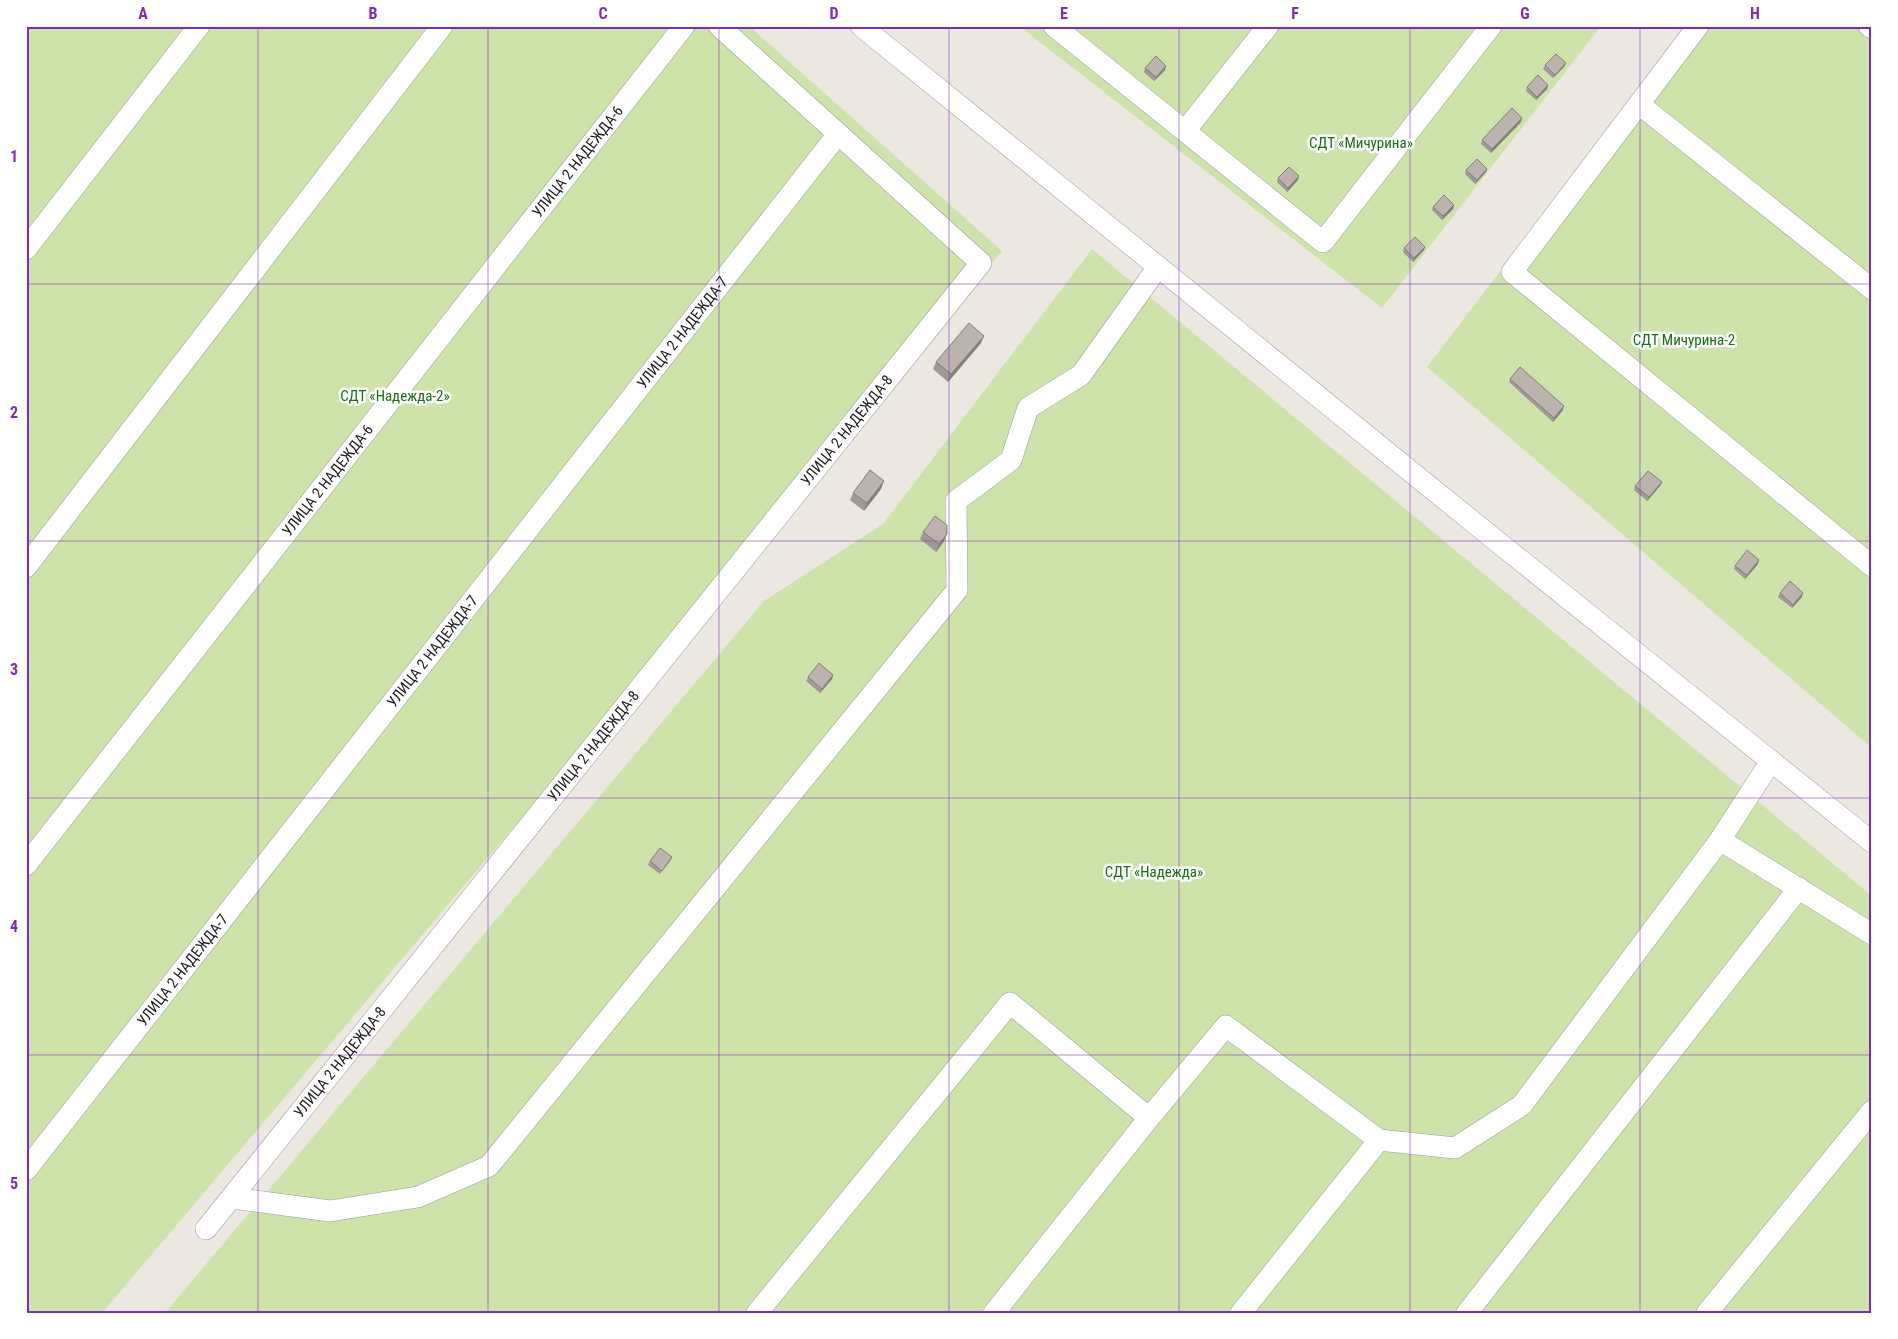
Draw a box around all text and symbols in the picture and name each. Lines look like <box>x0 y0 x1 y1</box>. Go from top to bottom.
text: A <box>138 4 148 23</box>
text: B <box>369 4 378 23</box>
text: C <box>598 4 608 23</box>
text: D <box>829 4 839 23</box>
text: E <box>1060 4 1068 23</box>
text: F <box>1291 4 1299 23</box>
text: G <box>1520 4 1530 23</box>
text: H <box>1750 4 1760 23</box>
street label: УЛИЦА 2 НАДЕЖДА-6 <box>528 102 627 221</box>
park label: СДТ «Мичурина» <box>1309 134 1413 152</box>
text: 1 <box>10 147 18 166</box>
street label: УЛИЦА 2 НАДЕЖДА-7 <box>633 273 732 392</box>
park label: СДТ Мичурина-2 <box>1633 331 1735 349</box>
street label: УЛИЦА 2 НАДЕЖДА-8 <box>797 371 897 489</box>
park label: СДТ «Надежда-2» <box>340 387 450 405</box>
text: 2 <box>10 403 18 422</box>
street label: УЛИЦА 2 НАДЕЖДА-6 <box>279 421 377 539</box>
street label: УЛИЦА 2 НАДЕЖДА-7 <box>383 592 482 711</box>
text: 3 <box>10 660 18 679</box>
street label: УЛИЦА 2 НАДЕЖДА-8 <box>544 687 643 805</box>
park label: СДТ «Надежда» <box>1105 863 1203 881</box>
street label: УЛИЦА 2 НАДЕЖДА-7 <box>133 911 232 1029</box>
text: 4 <box>10 917 18 936</box>
street label: УЛИЦА 2 НАДЕЖДА-8 <box>290 1003 390 1121</box>
text: 5 <box>10 1174 18 1193</box>

